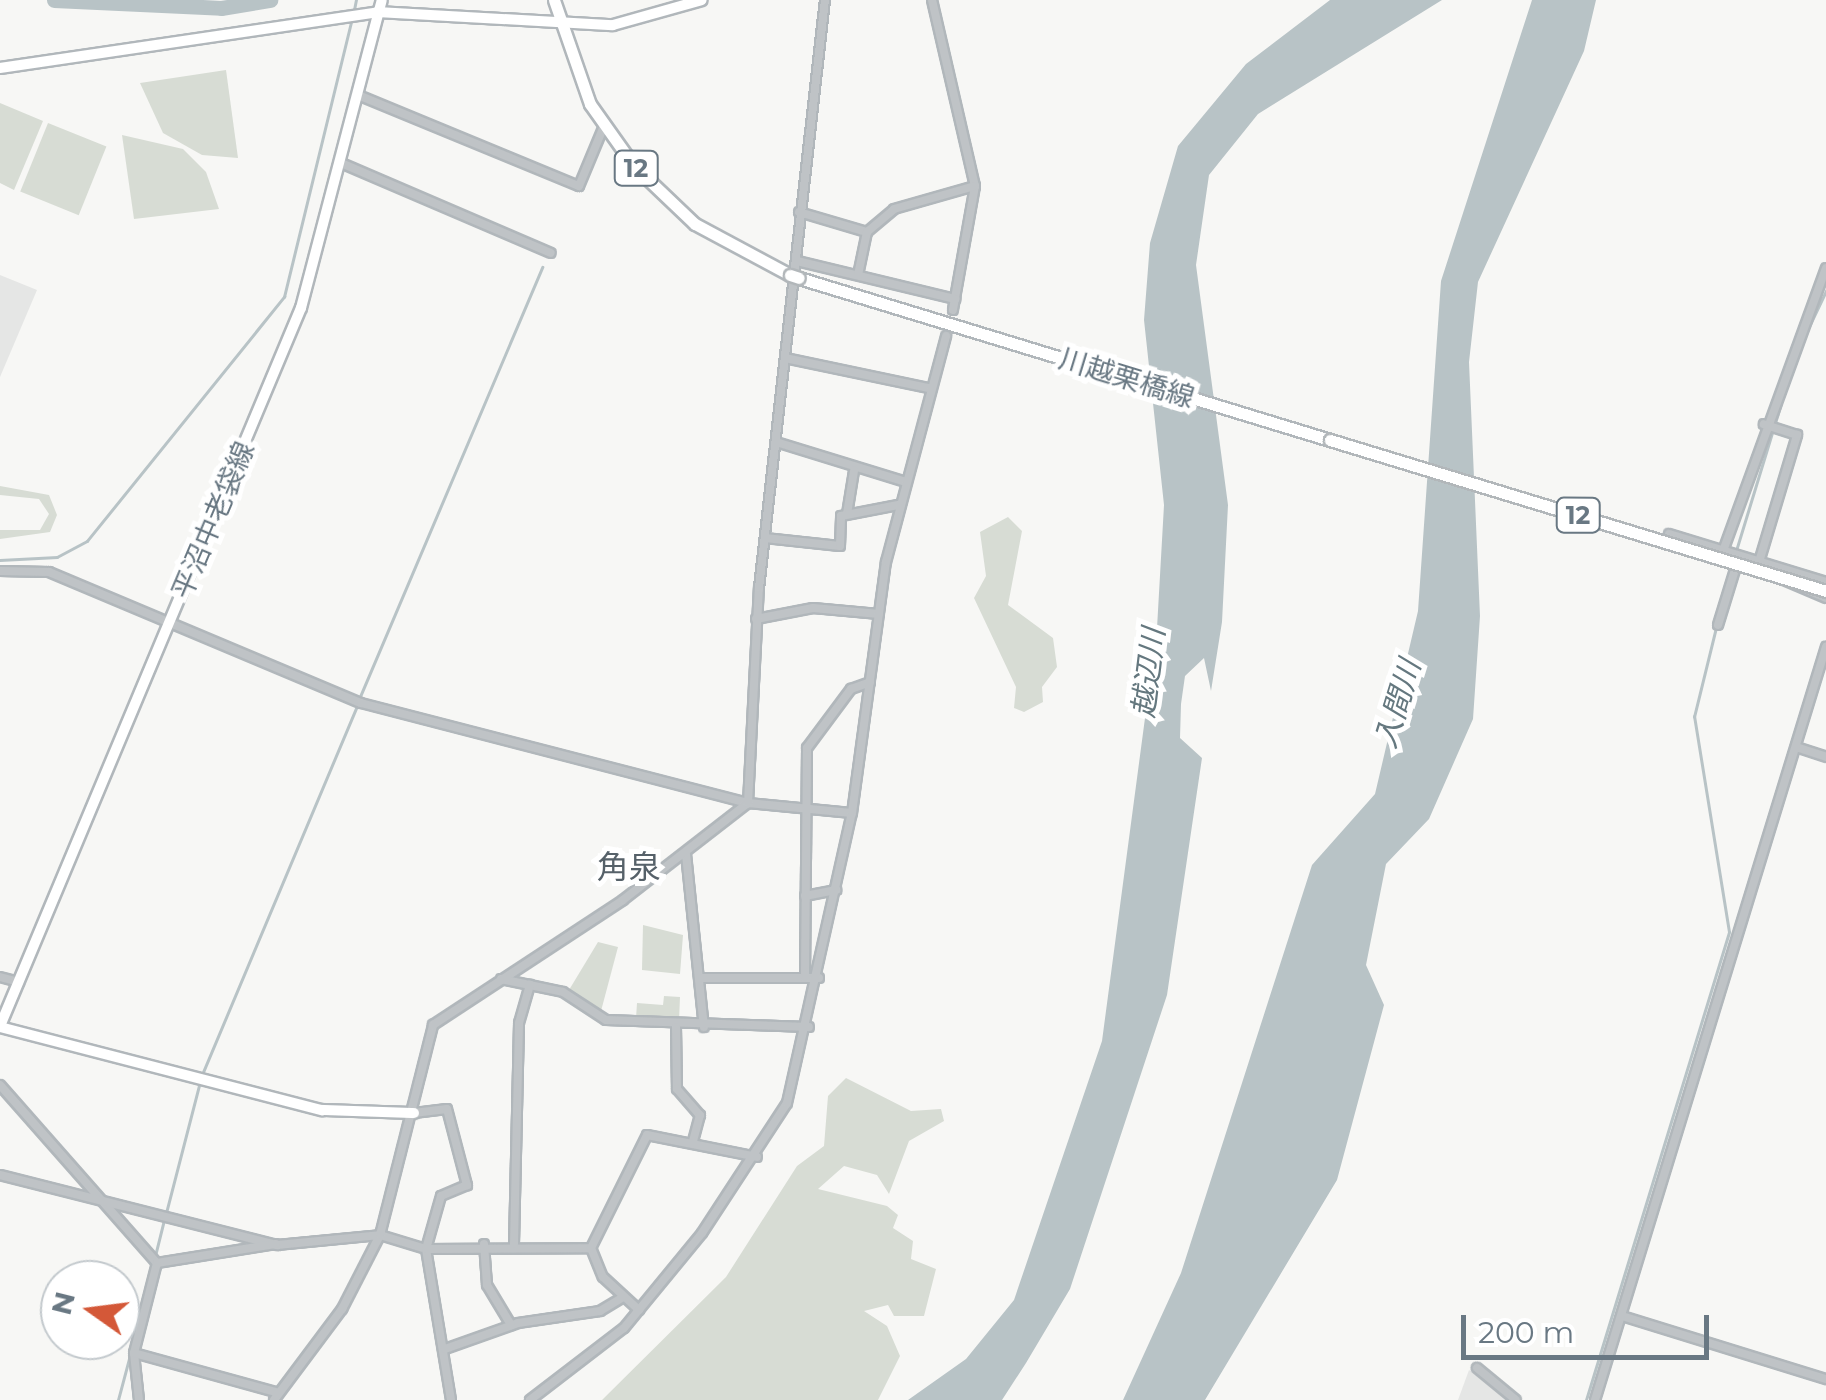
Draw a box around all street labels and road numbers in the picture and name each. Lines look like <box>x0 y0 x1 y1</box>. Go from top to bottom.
road number: 12 <box>614 148 658 188</box>
street label: 川越栗橋線 <box>1055 341 1199 415</box>
street label: 平沼中老袋線 <box>165 436 261 604</box>
road number: 12 <box>1556 495 1600 535</box>

